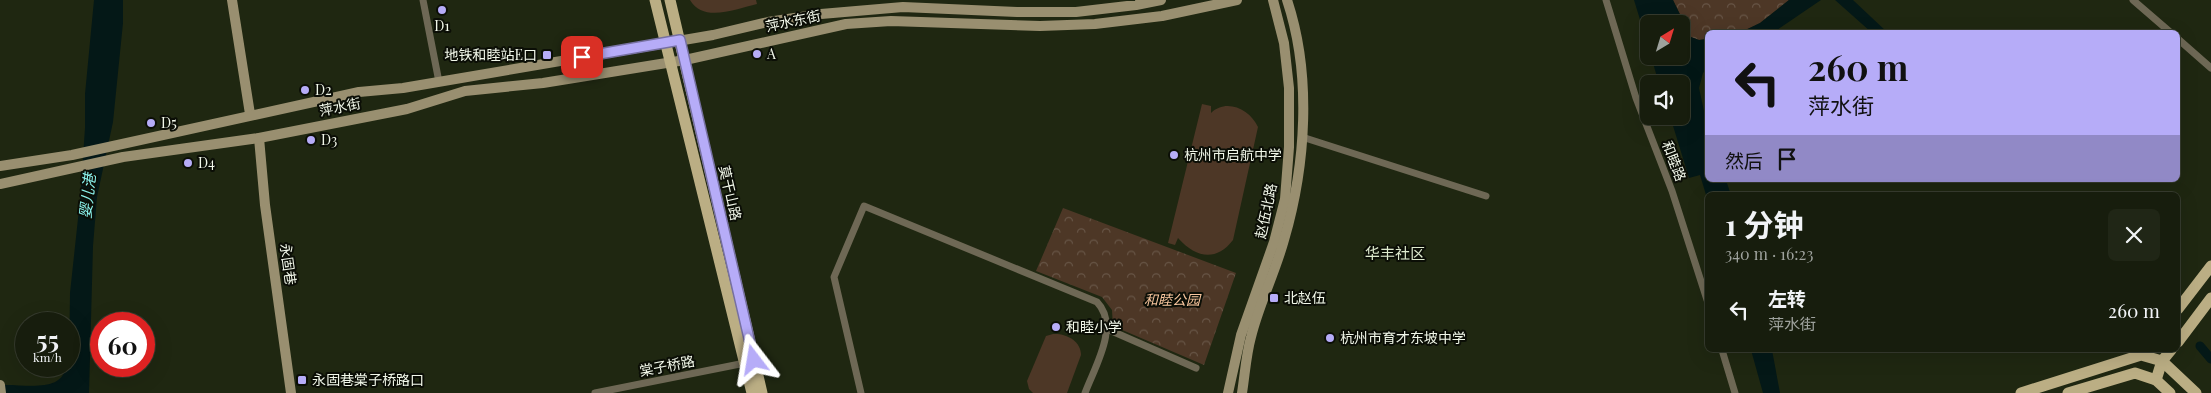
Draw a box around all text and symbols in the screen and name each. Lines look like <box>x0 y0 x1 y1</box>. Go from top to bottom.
marker: D1 <box>436 4 448 16</box>
street label: 萍水东街 <box>764 5 822 36</box>
north arrow <box>1640 15 1690 65</box>
map controls <box>1640 15 1690 125</box>
place label: D1 <box>434 16 450 35</box>
pin <box>561 36 603 78</box>
icon: arrive <box>568 43 596 71</box>
text: 260 m <box>1808 43 1908 90</box>
place label: A <box>766 44 776 63</box>
place label: 地铁和睦站E口 <box>444 45 537 64</box>
marker: A <box>751 48 763 60</box>
marker: 地铁和睦站E口 <box>541 49 553 61</box>
icon: left <box>1725 50 1790 115</box>
button: sound <box>1640 75 1690 125</box>
place label: D2 <box>315 80 332 99</box>
marker: D2 <box>299 84 311 96</box>
text: 萍水街 <box>1808 90 1874 120</box>
street label: 萍水街 <box>317 93 362 120</box>
place label: D5 <box>161 113 177 132</box>
marker: D5 <box>145 117 157 129</box>
place label: D3 <box>321 130 337 149</box>
marker: D3 <box>305 134 317 146</box>
street label: 和睦路 <box>1658 138 1691 184</box>
place label: 杭州市启航中学 <box>1184 145 1282 164</box>
icon: arrive <box>1773 145 1801 173</box>
text: 然后 <box>1725 147 1763 173</box>
marker: 杭州市启航中学 <box>1168 149 1180 161</box>
place label: D4 <box>198 153 215 172</box>
marker: D4 <box>182 157 194 169</box>
street label: 莫干山路 <box>715 163 746 222</box>
water label: 婴儿港 <box>75 170 100 219</box>
street label: 赵伍北路 <box>1250 182 1281 241</box>
text: 1 分钟 <box>1725 204 1803 244</box>
button: close <box>2108 209 2160 261</box>
street label: 永固巷 <box>276 242 301 286</box>
district label: 华丰社区 <box>1365 243 1425 263</box>
text: 340 m · 16:23 <box>1725 243 1813 264</box>
text: 左转 <box>1768 285 1806 311</box>
place label: 北赵伍 <box>1284 288 1326 307</box>
park label: 和睦公园 <box>1144 290 1202 309</box>
marker: 北赵伍 <box>1268 292 1280 304</box>
icon: left <box>1725 296 1753 324</box>
text: 260 m <box>2108 297 2160 323</box>
speed limit sign: 60 <box>90 312 155 377</box>
text: 萍水街 <box>1768 313 1816 334</box>
place label: 和睦小学 <box>1066 317 1122 336</box>
marker: 和睦小学 <box>1050 321 1062 333</box>
text: 55 <box>36 322 59 355</box>
place label: 杭州市育才东坡中学 <box>1340 328 1466 347</box>
marker: 杭州市育才东坡中学 <box>1324 332 1336 344</box>
position arrow <box>727 333 779 385</box>
text: km/h <box>33 349 62 365</box>
street label: 棠子桥路 <box>638 351 696 380</box>
place label: 永固巷棠子桥路口 <box>312 370 424 389</box>
marker: 永固巷棠子桥路口 <box>296 374 308 386</box>

